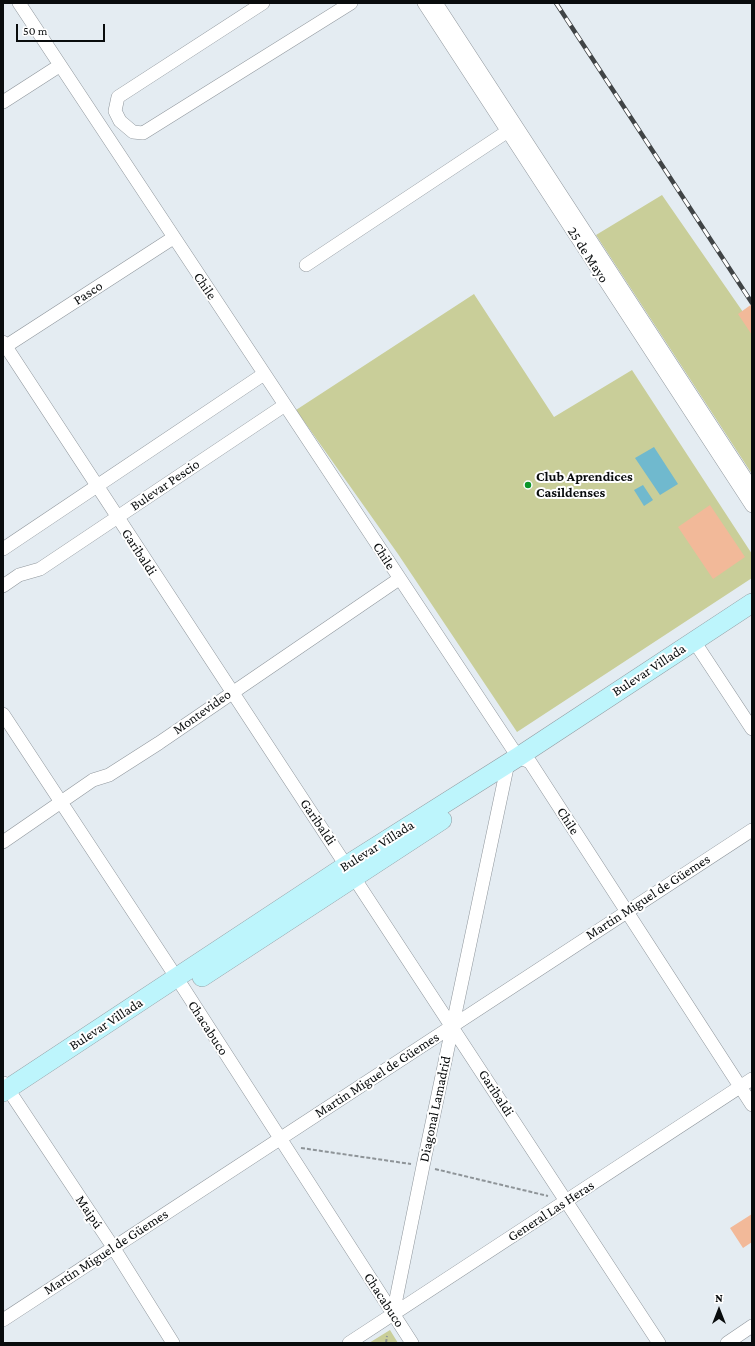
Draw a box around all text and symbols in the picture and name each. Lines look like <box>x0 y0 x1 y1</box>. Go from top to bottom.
scale bar <box>18 16 107 42</box>
text: 50 m <box>23 24 47 38</box>
street label: 25 de Mayo <box>564 224 612 286</box>
street label: Chile <box>190 269 220 303</box>
street label: Pasco <box>70 277 106 309</box>
street label: Bulevar Pescio <box>127 456 203 514</box>
place label: Club Aprendices Casildenses <box>536 469 633 502</box>
marker: Club Aprendices Casildenses <box>523 480 533 490</box>
street label: Garibaldi <box>118 525 160 579</box>
street label: Chile <box>369 539 399 573</box>
street label: Bulevar Villada <box>609 640 689 700</box>
street label: Montevideo <box>170 686 234 738</box>
street label: Garibaldi <box>296 796 340 848</box>
street label: Chile <box>553 804 583 838</box>
street label: Bulevar Villada <box>337 817 417 875</box>
street label: Martin Miguel de Güemes <box>583 850 713 944</box>
street label: Bulevar Villada <box>66 994 146 1054</box>
street label: Chacabuco <box>184 997 232 1059</box>
street label: Martin Miguel de Güemes <box>312 1028 442 1122</box>
street label: Diagonal Lamadrid <box>416 1054 454 1164</box>
street label: Garibaldi <box>475 1066 517 1120</box>
street label: General Las Heras <box>505 1177 597 1245</box>
street label: Maipú <box>72 1192 106 1232</box>
street label: Martin Miguel de Güemes <box>41 1205 171 1299</box>
street label: Chacabuco <box>360 1269 408 1331</box>
north arrow <box>699 1290 739 1330</box>
text: N <box>715 1292 723 1304</box>

